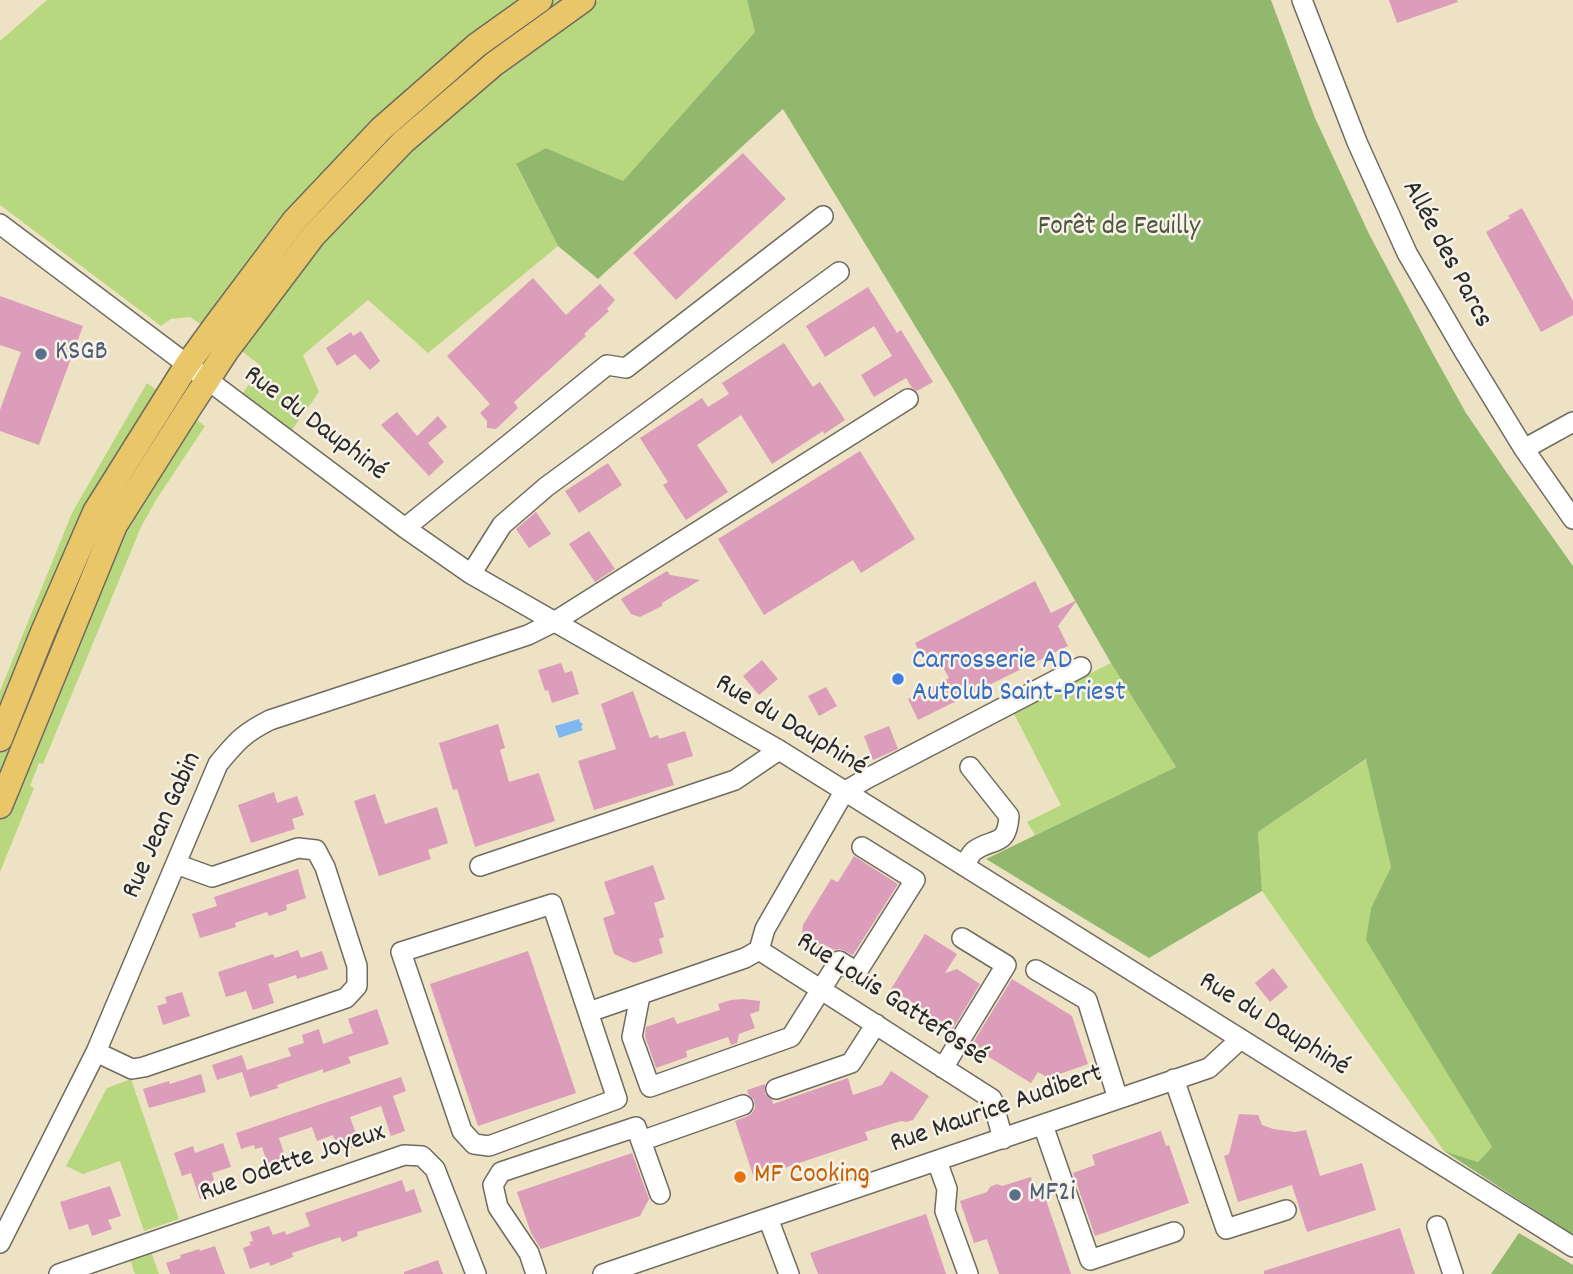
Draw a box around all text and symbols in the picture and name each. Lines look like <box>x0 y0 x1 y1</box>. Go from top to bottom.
street label: Allée des Parcs <box>1392 175 1498 335</box>
park label: Forêt de Feuilly <box>1038 212 1200 246</box>
place label: KSGB <box>55 337 108 371</box>
marker: KSGB <box>33 346 49 362</box>
street label: Rue du Dauphiné <box>235 360 393 490</box>
place label: Carrosserie AD Autolub Saint-Priest <box>912 646 1126 712</box>
street label: Rue du Dauphiné <box>708 668 872 786</box>
marker: Carrosserie AD Autolub Saint-Priest <box>890 671 906 687</box>
street label: Rue Jean Gabin <box>117 748 211 904</box>
street label: Rue Louis Gattefossé <box>789 926 993 1076</box>
street label: Rue du Dauphiné <box>1191 966 1355 1086</box>
street label: Rue Maurice Audibert <box>886 1059 1108 1163</box>
street label: Rue Odette Joyeux <box>196 1118 390 1212</box>
place label: MF Cooking <box>754 1160 870 1194</box>
marker: MF Cooking <box>732 1169 748 1185</box>
place label: MF2i <box>1029 1178 1075 1212</box>
marker: MF2i <box>1007 1187 1023 1203</box>

